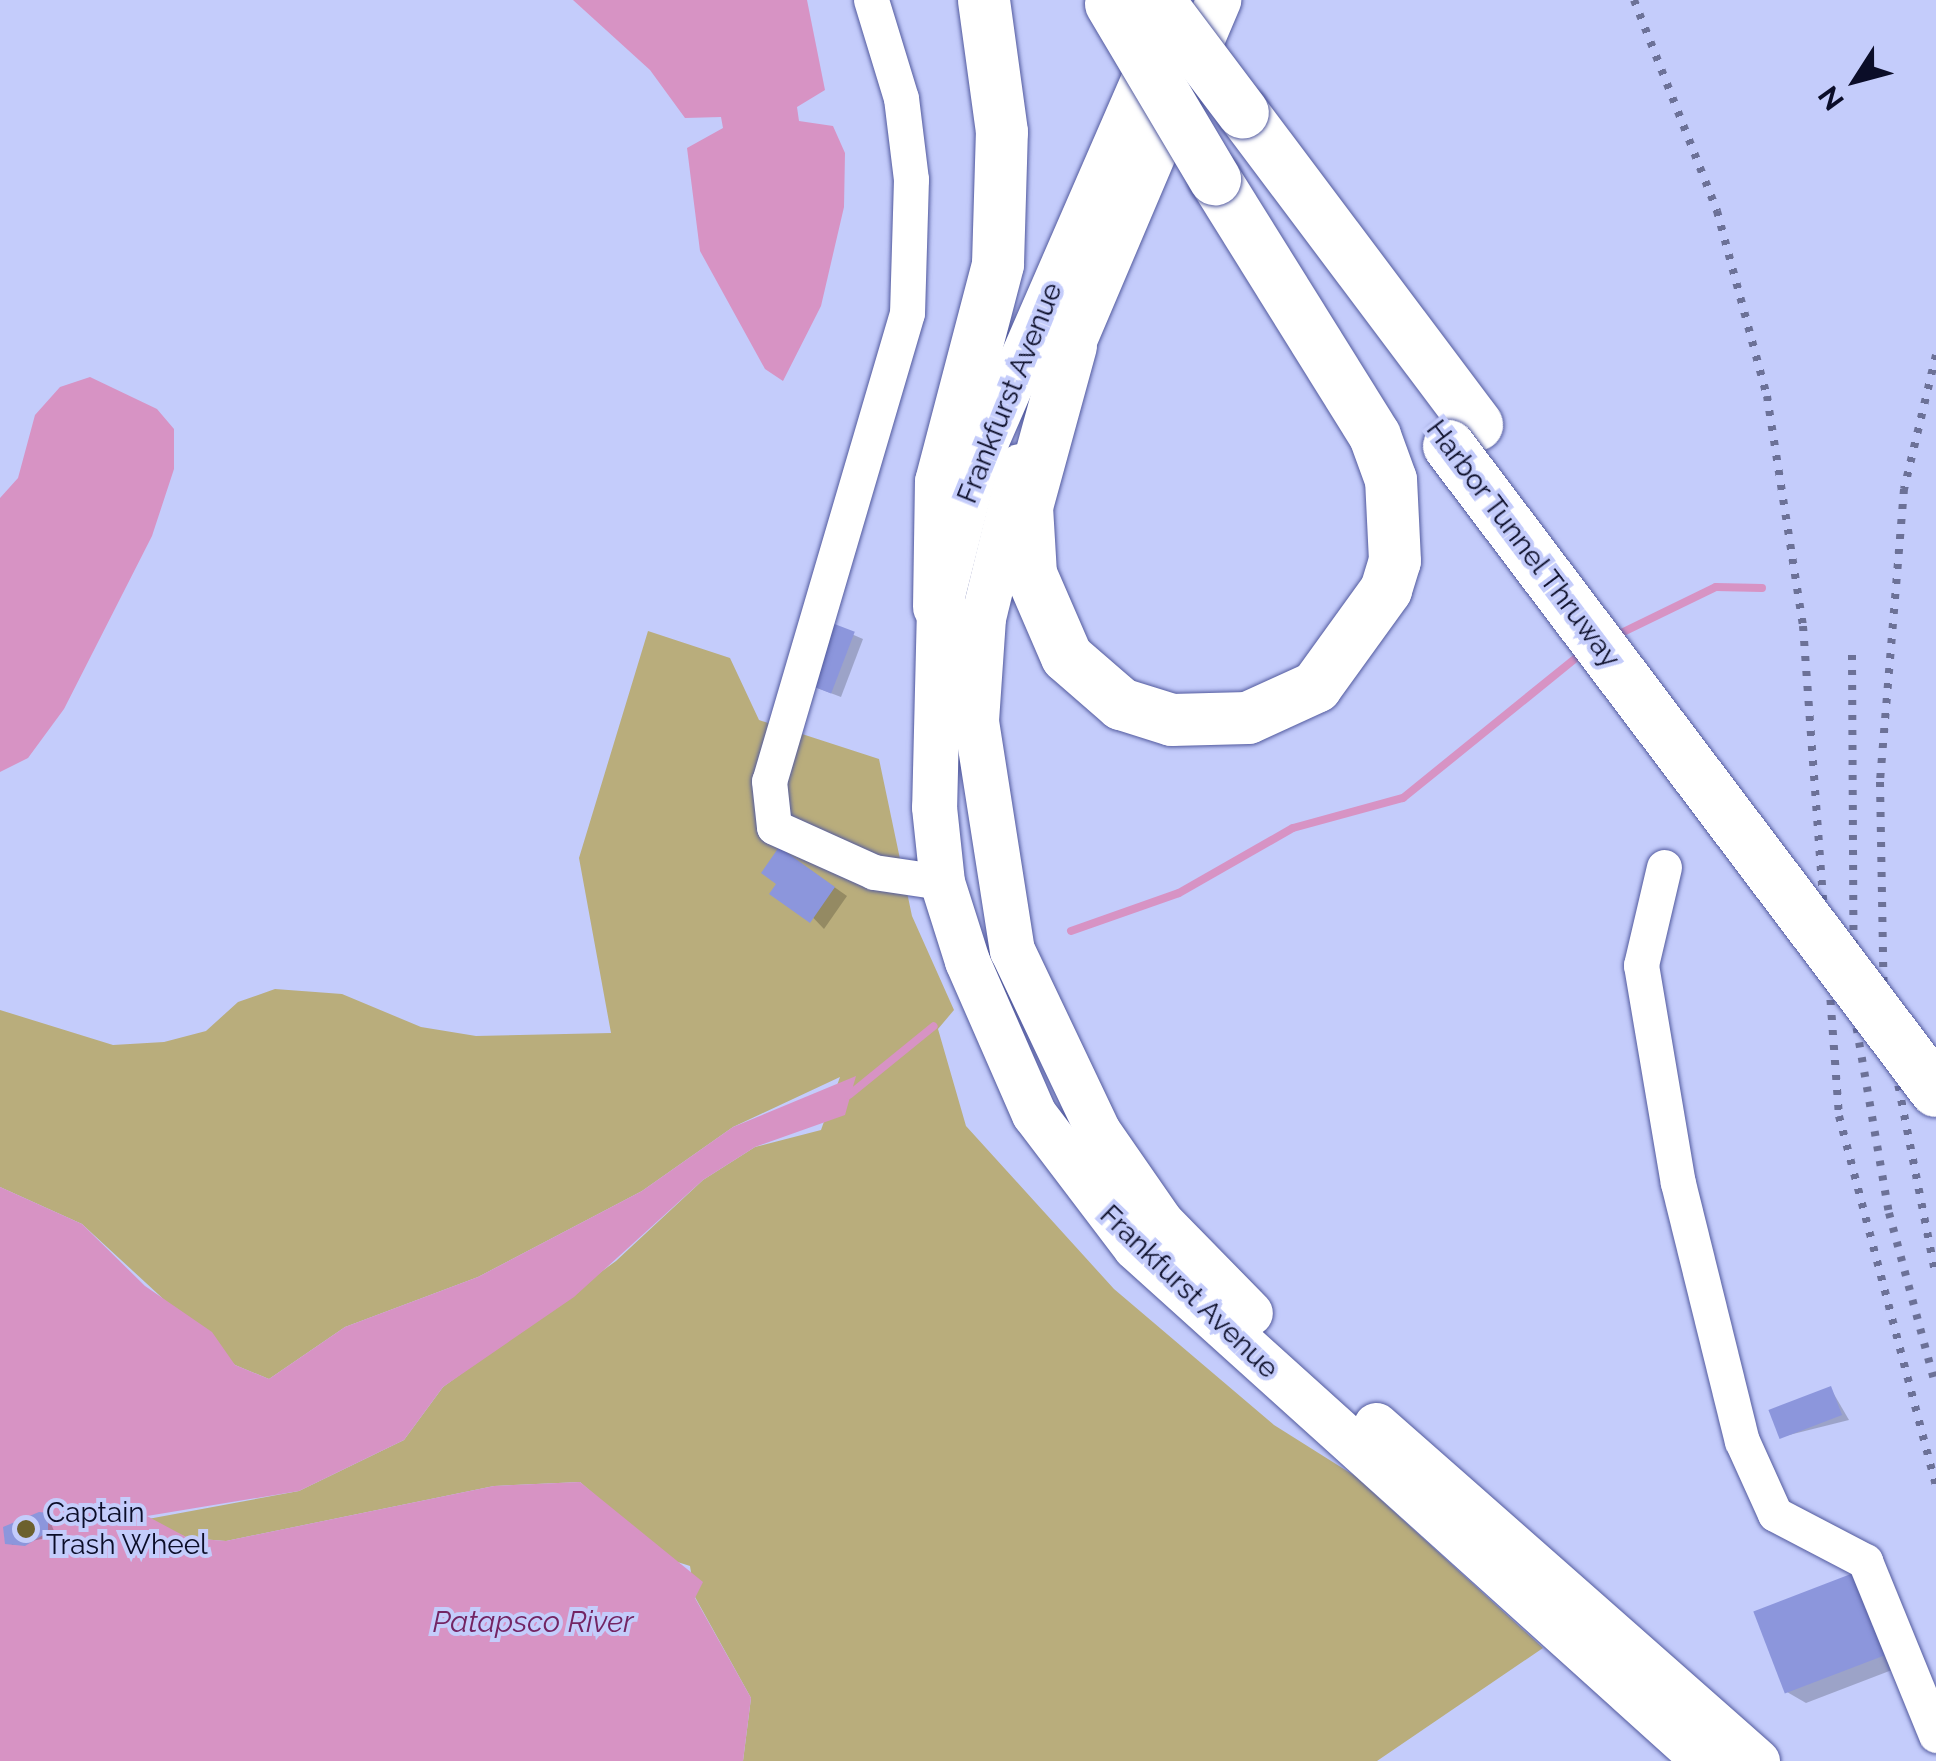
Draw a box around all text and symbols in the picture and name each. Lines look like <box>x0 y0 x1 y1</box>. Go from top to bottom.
north arrow <box>1806 30 1906 130</box>
text: N <box>1812 80 1851 116</box>
street label: Frankfurst Avenue <box>950 277 1070 509</box>
street label: Harbor Tunnel Thruway <box>1418 413 1628 675</box>
street label: Frankfurst Avenue <box>1093 1198 1285 1386</box>
place label: Captain Trash Wheel <box>46 1496 209 1562</box>
marker: Captain Trash Wheel <box>15 1518 37 1540</box>
water label: Patapsco River <box>432 1604 634 1640</box>

